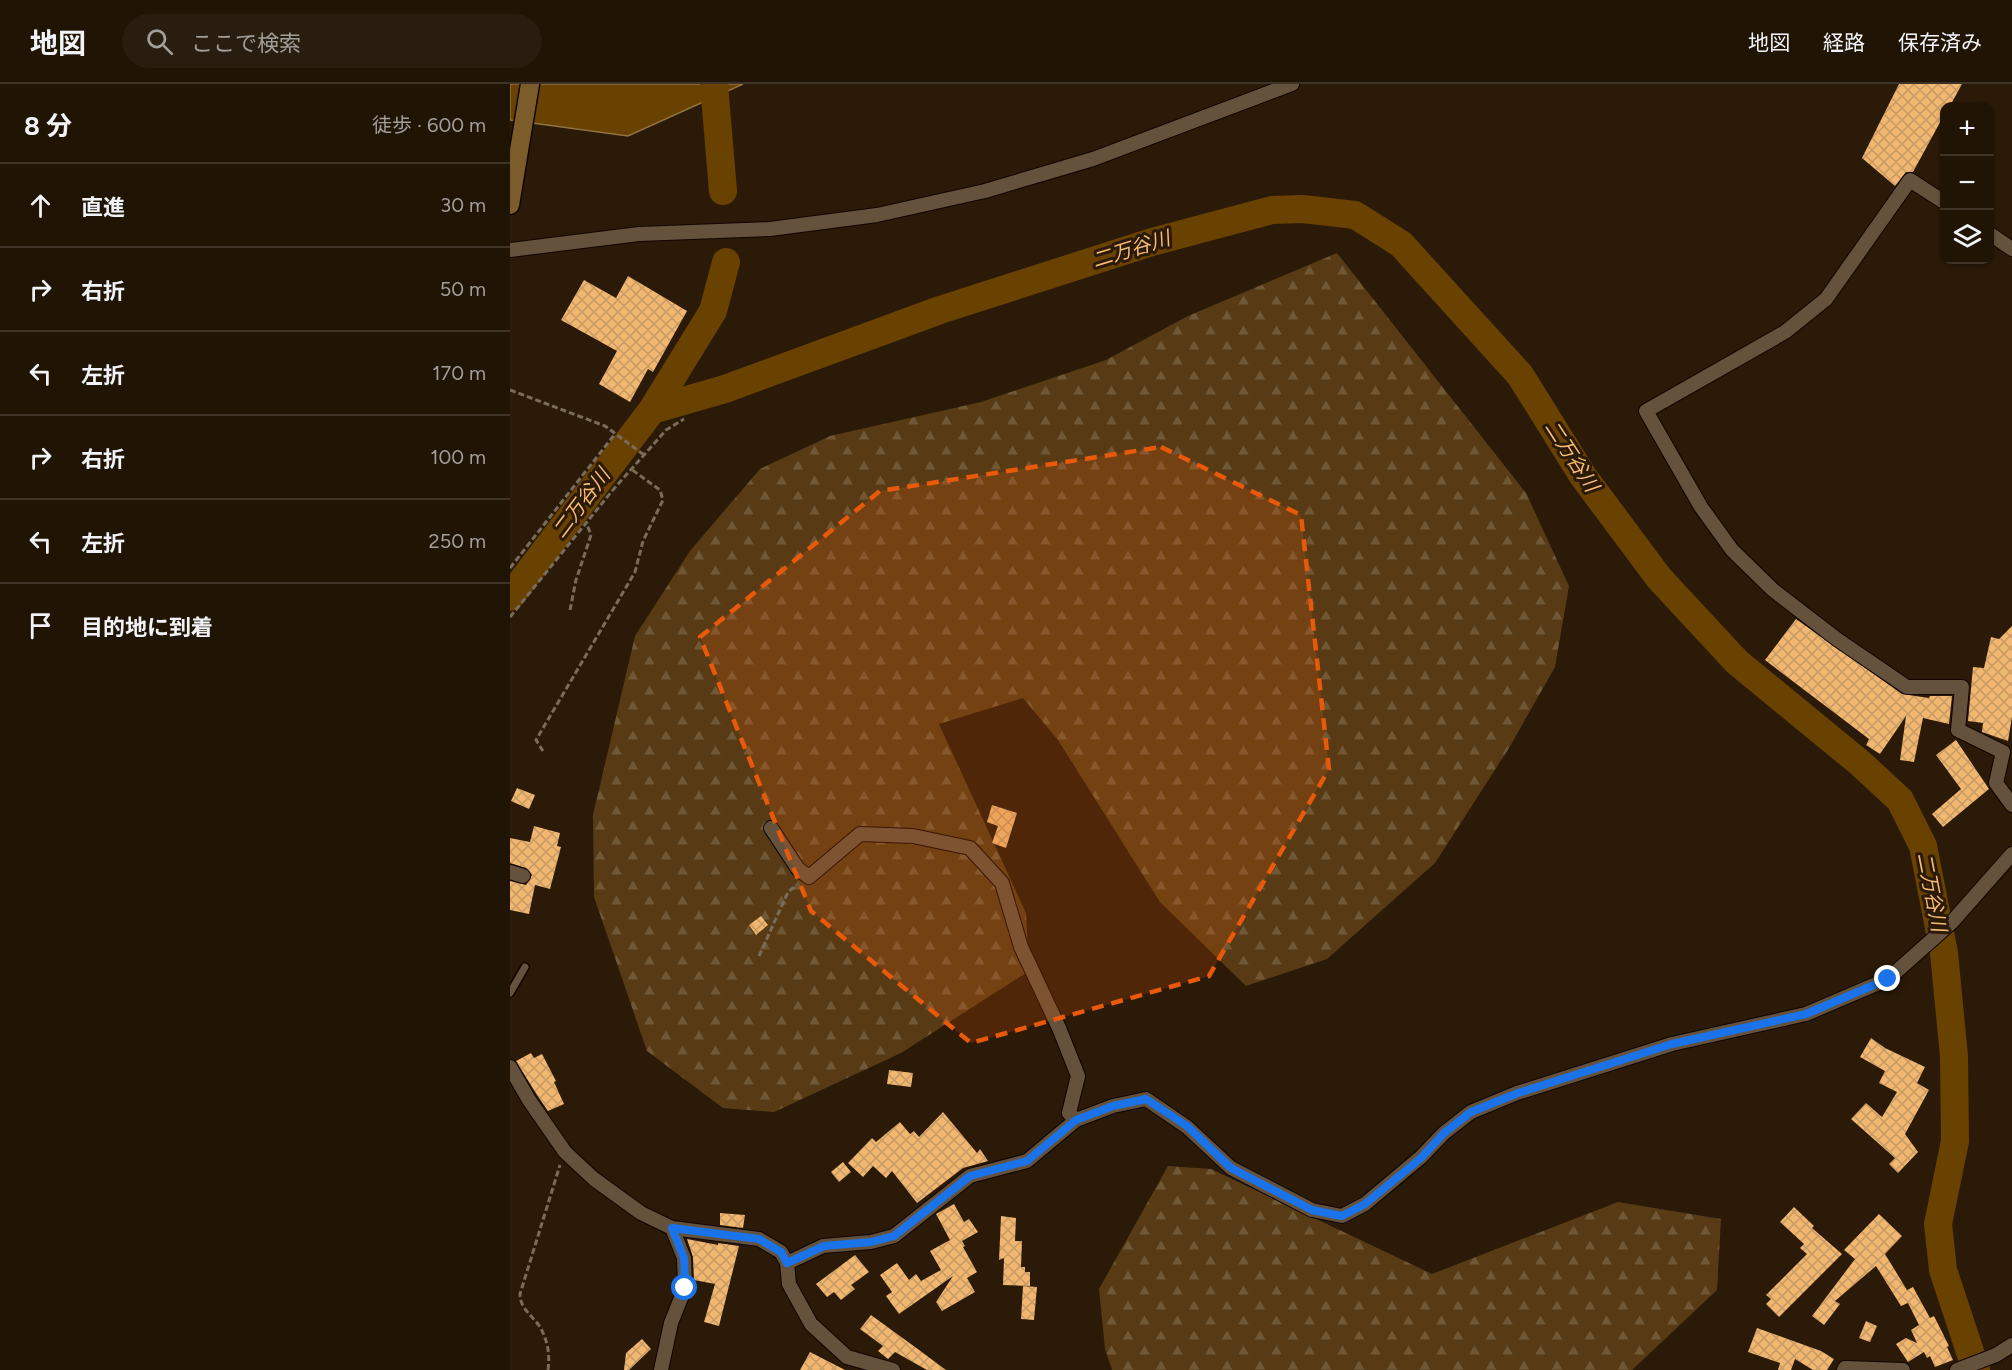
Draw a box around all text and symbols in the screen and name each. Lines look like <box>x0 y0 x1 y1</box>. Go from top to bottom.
search box <box>122 14 542 68</box>
icon: search <box>143 25 176 58</box>
text: 地図 <box>30 26 86 60</box>
text: ここで検索 <box>191 30 301 57</box>
text: 地図 <box>1748 30 1790 55</box>
text: 経路 <box>1823 30 1865 55</box>
text: 保存済み <box>1898 30 1982 55</box>
map controls <box>1940 102 1994 264</box>
button: + <box>1940 102 1994 156</box>
text: 8 分 <box>24 110 72 142</box>
text: 徒歩 · 600 m <box>372 113 486 137</box>
button: − <box>1940 156 1994 210</box>
icon: ahead <box>24 189 57 222</box>
text: 30 m <box>440 193 486 217</box>
text: 直進 <box>81 194 125 221</box>
button: layers <box>1940 210 1994 264</box>
water label: 二万谷川 <box>1089 225 1175 272</box>
icon: right <box>24 273 57 306</box>
text: 50 m <box>440 277 486 301</box>
text: 右折 <box>81 278 125 305</box>
icon: left <box>24 357 57 390</box>
text: 170 m <box>432 361 486 385</box>
text: 左折 <box>81 362 125 389</box>
water label: 二万谷川 <box>1540 416 1605 498</box>
icon: right <box>24 441 57 474</box>
text: 100 m <box>430 445 486 469</box>
text: 右折 <box>81 446 125 473</box>
water label: 二万谷川 <box>547 462 616 542</box>
icon: left <box>24 525 57 558</box>
text: 250 m <box>429 529 486 553</box>
text: 左折 <box>81 530 125 557</box>
icon: arrive <box>24 609 57 642</box>
text: 目的地に到着 <box>81 614 213 641</box>
water label: 二万谷川 <box>1913 850 1952 936</box>
route end <box>1874 965 1900 991</box>
route start <box>671 1274 697 1300</box>

